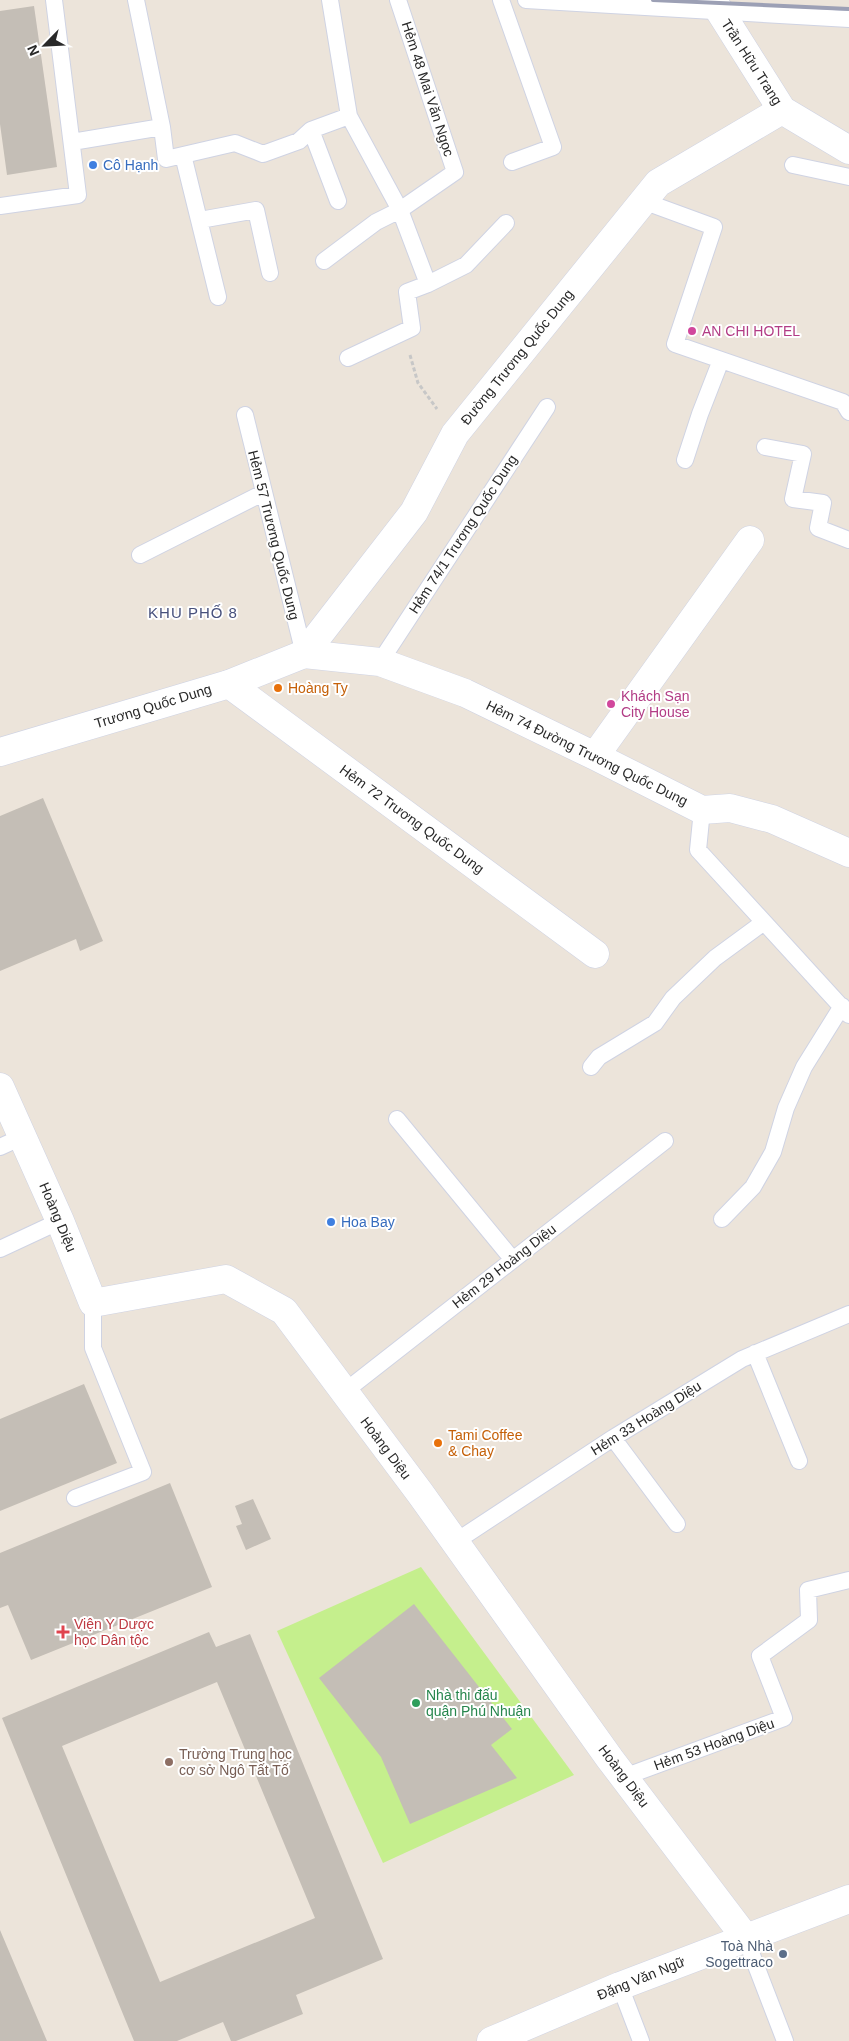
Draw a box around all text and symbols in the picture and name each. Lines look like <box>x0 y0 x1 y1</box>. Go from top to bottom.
street label: Trần Hữu Trang <box>718 16 786 108</box>
north arrow <box>20 20 70 70</box>
street label: Hẻm 48 Mai Văn Ngọc <box>399 20 457 158</box>
text: N <box>24 42 42 58</box>
place label: Cô Hạnh <box>103 157 158 173</box>
marker: Cô Hạnh <box>87 159 99 171</box>
street label: Đường Trương Quốc Dung <box>457 286 577 428</box>
place label: AN CHI HOTEL <box>702 323 800 339</box>
marker: AN CHI HOTEL <box>686 325 698 337</box>
street label: Hẻm 57 Trương Quốc Dung <box>245 449 303 621</box>
street label: Hẻm 74/1 Trương Quốc Dung <box>406 452 520 616</box>
district label: KHU PHỐ 8 <box>148 604 238 621</box>
place label: Hoàng Ty <box>288 680 348 696</box>
street label: Trương Quốc Dung <box>93 681 213 731</box>
marker: Hoàng Ty <box>272 682 284 694</box>
place label: Khách Sạn City House <box>621 688 690 720</box>
street label: Hẻm 74 Đường Trương Quốc Dung <box>484 697 690 809</box>
marker: Khách Sạn City House <box>605 698 617 710</box>
street label: Hẻm 72 Trương Quốc Dung <box>337 761 487 877</box>
street label: Hoàng Diệu <box>36 1180 80 1254</box>
place label: Hoa Bay <box>341 1214 395 1230</box>
marker: Hoa Bay <box>325 1216 337 1228</box>
street label: Hẻm 29 Hoàng Diệu <box>449 1221 559 1311</box>
street label: Hẻm 33 Hoàng Diệu <box>588 1378 704 1458</box>
street label: Hoàng Diệu <box>357 1414 415 1482</box>
place label: Tami Coffee & Chay <box>448 1427 523 1459</box>
marker: Tami Coffee & Chay <box>432 1437 444 1449</box>
place label: Viện Y Dược học Dân tộc <box>74 1616 154 1648</box>
marker: Viện Y Dược học Dân tộc <box>56 1625 70 1639</box>
place label: Nhà thi đấu quận Phú Nhuận <box>426 1687 531 1719</box>
marker: Nhà thi đấu quận Phú Nhuận <box>410 1697 422 1709</box>
street label: Hẻm 53 Hoàng Diệu <box>652 1715 776 1773</box>
street label: Hoàng Diệu <box>595 1742 653 1810</box>
place label: Trường Trung học cơ sở Ngô Tất Tố <box>179 1746 292 1778</box>
marker: Trường Trung học cơ sở Ngô Tất Tố <box>163 1756 175 1768</box>
place label: Toà Nhà Sogettraco <box>705 1938 773 1970</box>
marker: Toà Nhà Sogettraco <box>777 1948 789 1960</box>
street label: Đặng Văn Ngữ <box>595 1953 687 2003</box>

